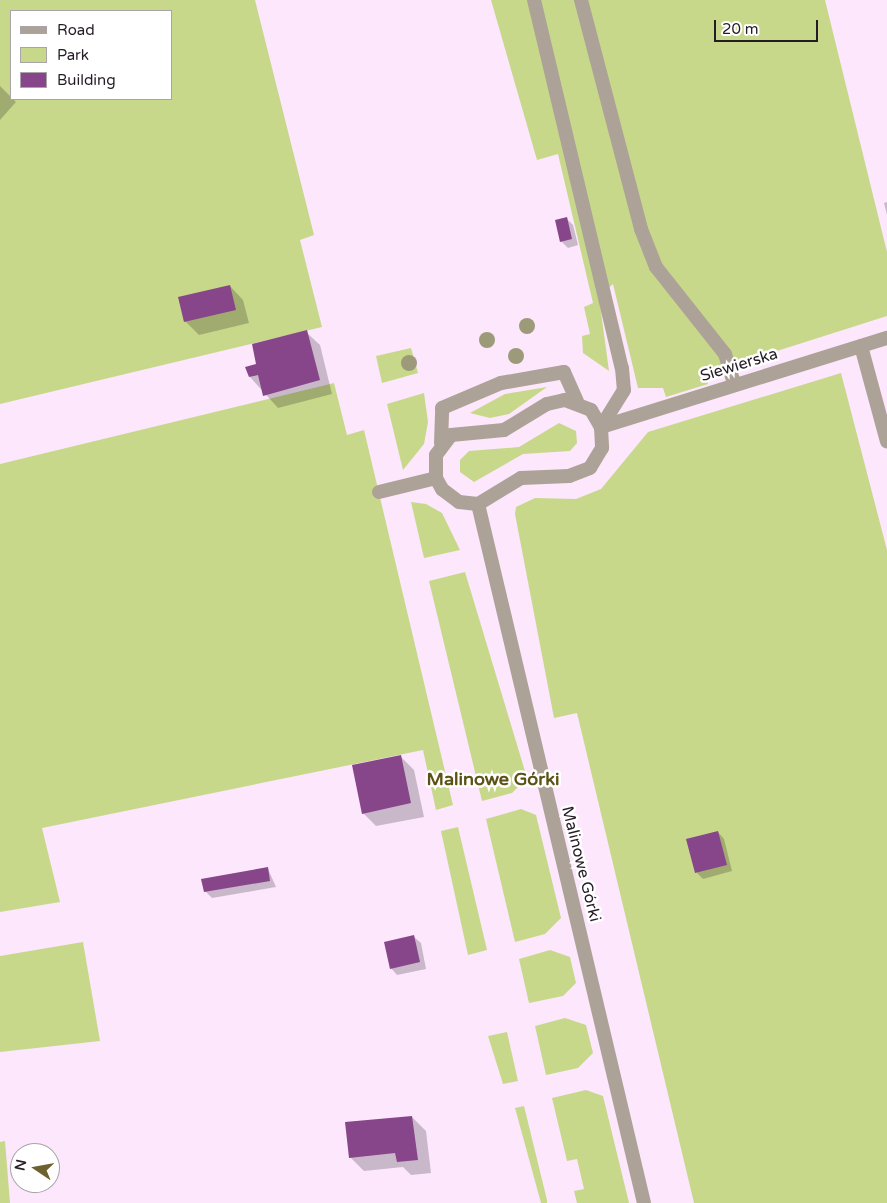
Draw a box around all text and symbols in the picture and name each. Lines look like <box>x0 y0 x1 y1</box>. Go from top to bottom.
legend <box>10 10 172 100</box>
scale bar <box>717 10 821 42</box>
text: 20 m <box>722 20 759 38</box>
text: Road <box>57 21 95 39</box>
text: Park <box>57 46 89 64</box>
text: Building <box>57 71 116 89</box>
street label: Siewierska <box>698 344 780 386</box>
district label: Malinowe Górki <box>426 768 560 790</box>
street label: Malinowe Górki <box>557 804 605 924</box>
north arrow <box>10 1143 60 1193</box>
text: N <box>11 1158 30 1172</box>

